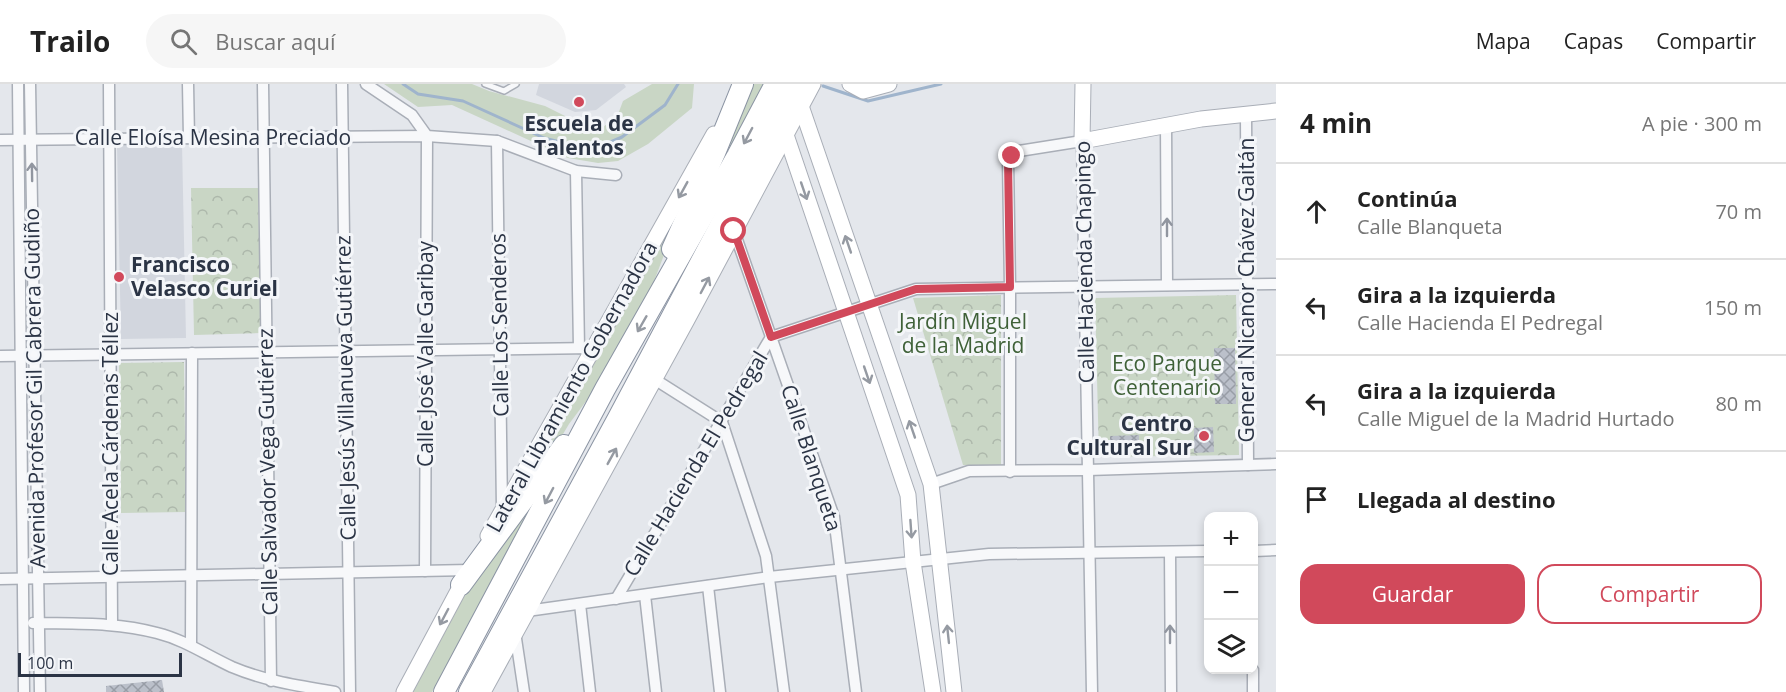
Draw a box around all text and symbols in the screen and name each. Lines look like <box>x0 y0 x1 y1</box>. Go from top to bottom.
search box <box>146 14 566 68</box>
text: Trailo <box>30 22 110 60</box>
icon: search <box>167 25 200 58</box>
text: Buscar aquí <box>215 26 336 56</box>
text: Mapa <box>1476 27 1531 55</box>
text: Capas <box>1564 27 1623 55</box>
text: Compartir <box>1656 27 1756 55</box>
marker: Escuela de Talentos <box>572 95 586 109</box>
text: 4 min <box>1300 105 1372 141</box>
place label: Escuela de Talentos <box>524 109 634 161</box>
text: A pie · 300 m <box>1642 110 1762 137</box>
street label: Calle Eloísa Mesina Preciado <box>75 123 351 151</box>
one-way arrow <box>742 127 754 144</box>
street label: General Nicanor Chávez Gaitán <box>1232 138 1260 442</box>
street label: Calle Hacienda Chapingo <box>1068 140 1100 384</box>
route end <box>998 142 1024 168</box>
one-way arrow <box>26 162 37 182</box>
one-way arrow <box>800 181 811 200</box>
one-way arrow <box>677 182 689 199</box>
text: Continúa <box>1357 183 1458 213</box>
icon: ahead <box>1300 195 1333 228</box>
text: 70 m <box>1715 198 1762 225</box>
street label: Avenida Profesor Gil Cabrera Gudiño <box>17 208 51 568</box>
text: Calle Blanqueta <box>1357 213 1503 240</box>
route start <box>720 217 746 243</box>
one-way arrow <box>1161 217 1173 237</box>
street label: Calle Los Senderos <box>483 233 515 417</box>
street label: Calle Jesús Villanueva Gutiérrez <box>328 235 362 541</box>
street label: Lateral Libramiento Gobernadora <box>479 236 663 537</box>
one-way arrow <box>842 236 853 254</box>
street label: Calle José Valle Garibay <box>411 240 439 467</box>
place label: Francisco Velasco Curiel <box>131 250 278 302</box>
marker: Francisco Velasco Curiel <box>112 270 126 284</box>
one-way arrow <box>700 277 711 295</box>
text: Gira a la izquierda <box>1357 279 1556 309</box>
icon: left <box>1300 291 1333 324</box>
text: 150 m <box>1704 294 1762 321</box>
park label: Jardín Miguel de la Madrid <box>897 307 1027 359</box>
text: Calle Hacienda El Pedregal <box>1357 309 1603 336</box>
street label: Calle Acela Cárdenas Téllez <box>96 312 124 576</box>
one-way arrow <box>636 315 648 332</box>
street label: Calle Salvador Vega Gutiérrez <box>250 328 284 616</box>
street label: Calle Hacienda El Pedregal <box>617 346 774 581</box>
park label: Eco Parque Centenario <box>1112 349 1222 401</box>
one-way arrow <box>863 365 874 384</box>
text: Gira a la izquierda <box>1357 375 1556 405</box>
street label: Calle Blanqueta <box>775 381 849 535</box>
icon: left <box>1300 387 1333 420</box>
text: 80 m <box>1715 390 1762 417</box>
text: Calle Miguel de la Madrid Hurtado <box>1357 405 1675 432</box>
place label: Centro Cultural Sur <box>1067 409 1192 461</box>
one-way arrow <box>905 420 916 439</box>
marker: Centro Cultural Sur <box>1197 429 1211 443</box>
one-way arrow <box>607 448 618 466</box>
icon: arrive <box>1300 483 1333 516</box>
text: Llegada al destino <box>1357 484 1556 514</box>
one-way arrow <box>543 486 554 504</box>
map controls <box>1204 512 1258 674</box>
button: + <box>1204 512 1258 566</box>
one-way arrow <box>906 518 917 538</box>
button: Guardar <box>1300 564 1525 624</box>
button: Compartir <box>1537 564 1762 624</box>
button: − <box>1204 566 1258 620</box>
one-way arrow <box>438 608 450 625</box>
button: layers <box>1204 620 1258 674</box>
one-way arrow <box>942 624 953 644</box>
one-way arrow <box>1164 624 1176 644</box>
scale bar <box>18 650 182 678</box>
text: 100 m <box>27 652 73 674</box>

